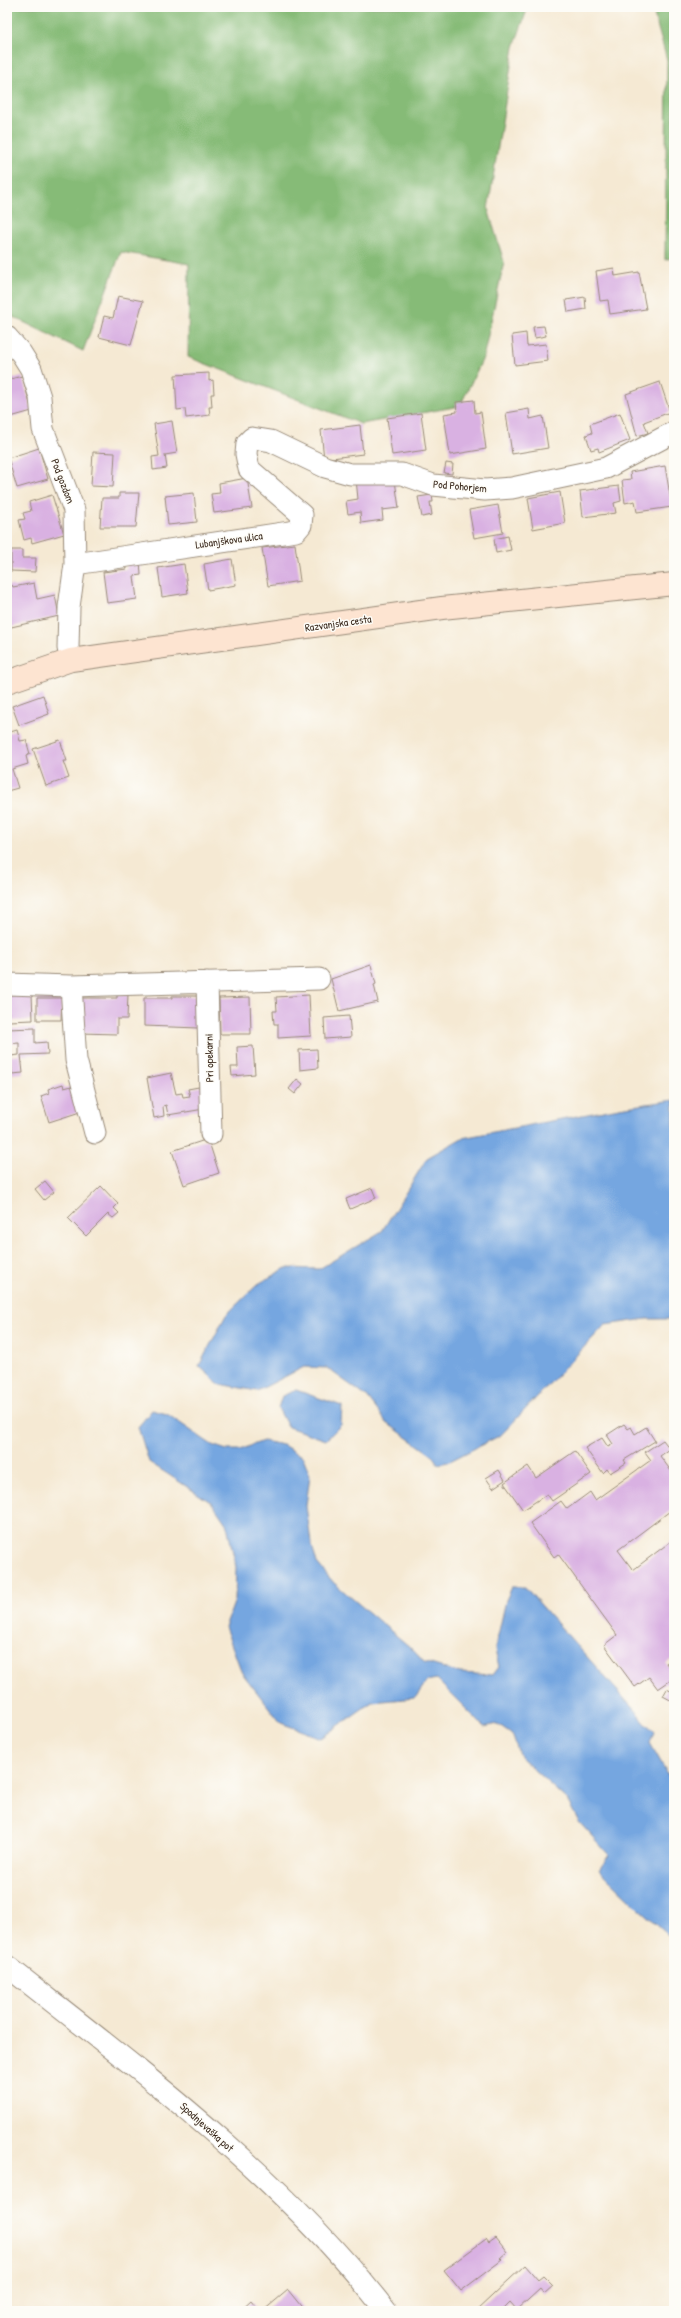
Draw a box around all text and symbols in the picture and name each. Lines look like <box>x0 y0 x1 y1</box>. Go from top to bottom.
street label: Pod gozdom <box>48 457 78 506</box>
street label: Pod Pohorjem <box>432 477 488 495</box>
street label: Lubanjškova ulica <box>194 528 264 552</box>
street label: Razvanjska cesta <box>304 611 373 635</box>
street label: Pri opekarni <box>202 1034 216 1082</box>
street label: Spodnjevaška pot <box>177 2099 237 2155</box>

